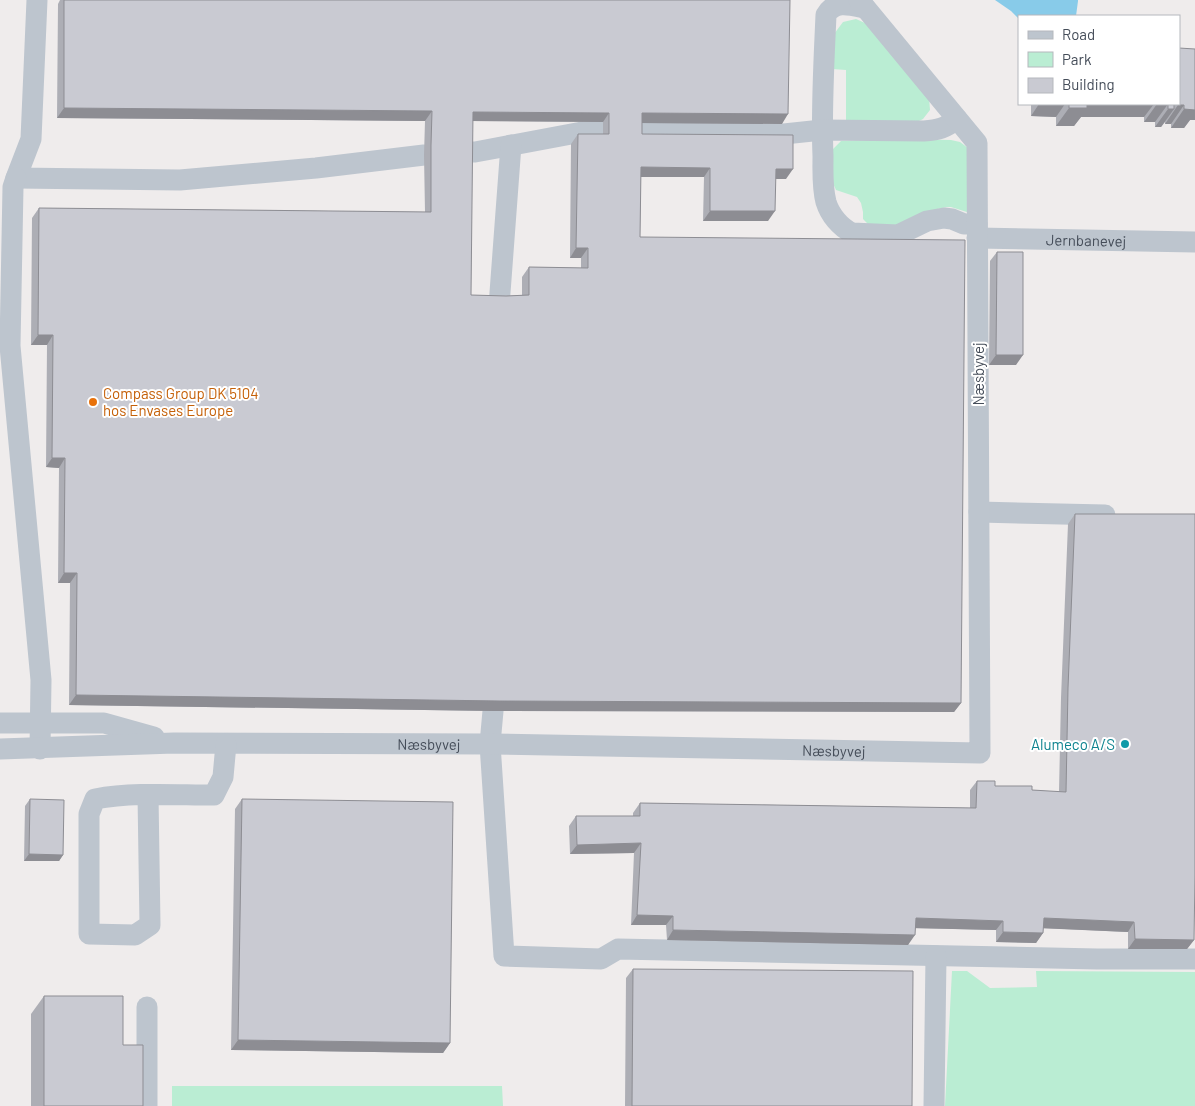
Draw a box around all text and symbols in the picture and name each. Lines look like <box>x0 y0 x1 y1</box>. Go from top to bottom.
legend <box>1018 15 1180 105</box>
text: Road <box>1062 25 1095 43</box>
text: Park <box>1062 50 1092 68</box>
text: Building <box>1062 75 1115 93</box>
street label: Jernbanevej <box>1046 230 1126 250</box>
street label: Næsbyvej <box>969 342 987 406</box>
place label: Compass Group DK 5104 hos Envases Europe <box>103 384 259 419</box>
marker: Compass Group DK 5104 hos Envases Europe <box>87 396 99 408</box>
street label: Næsbyvej <box>397 735 461 753</box>
place label: Alumeco A/S <box>1031 735 1115 753</box>
marker: Alumeco A/S <box>1119 738 1131 750</box>
street label: Næsbyvej <box>802 741 866 760</box>

